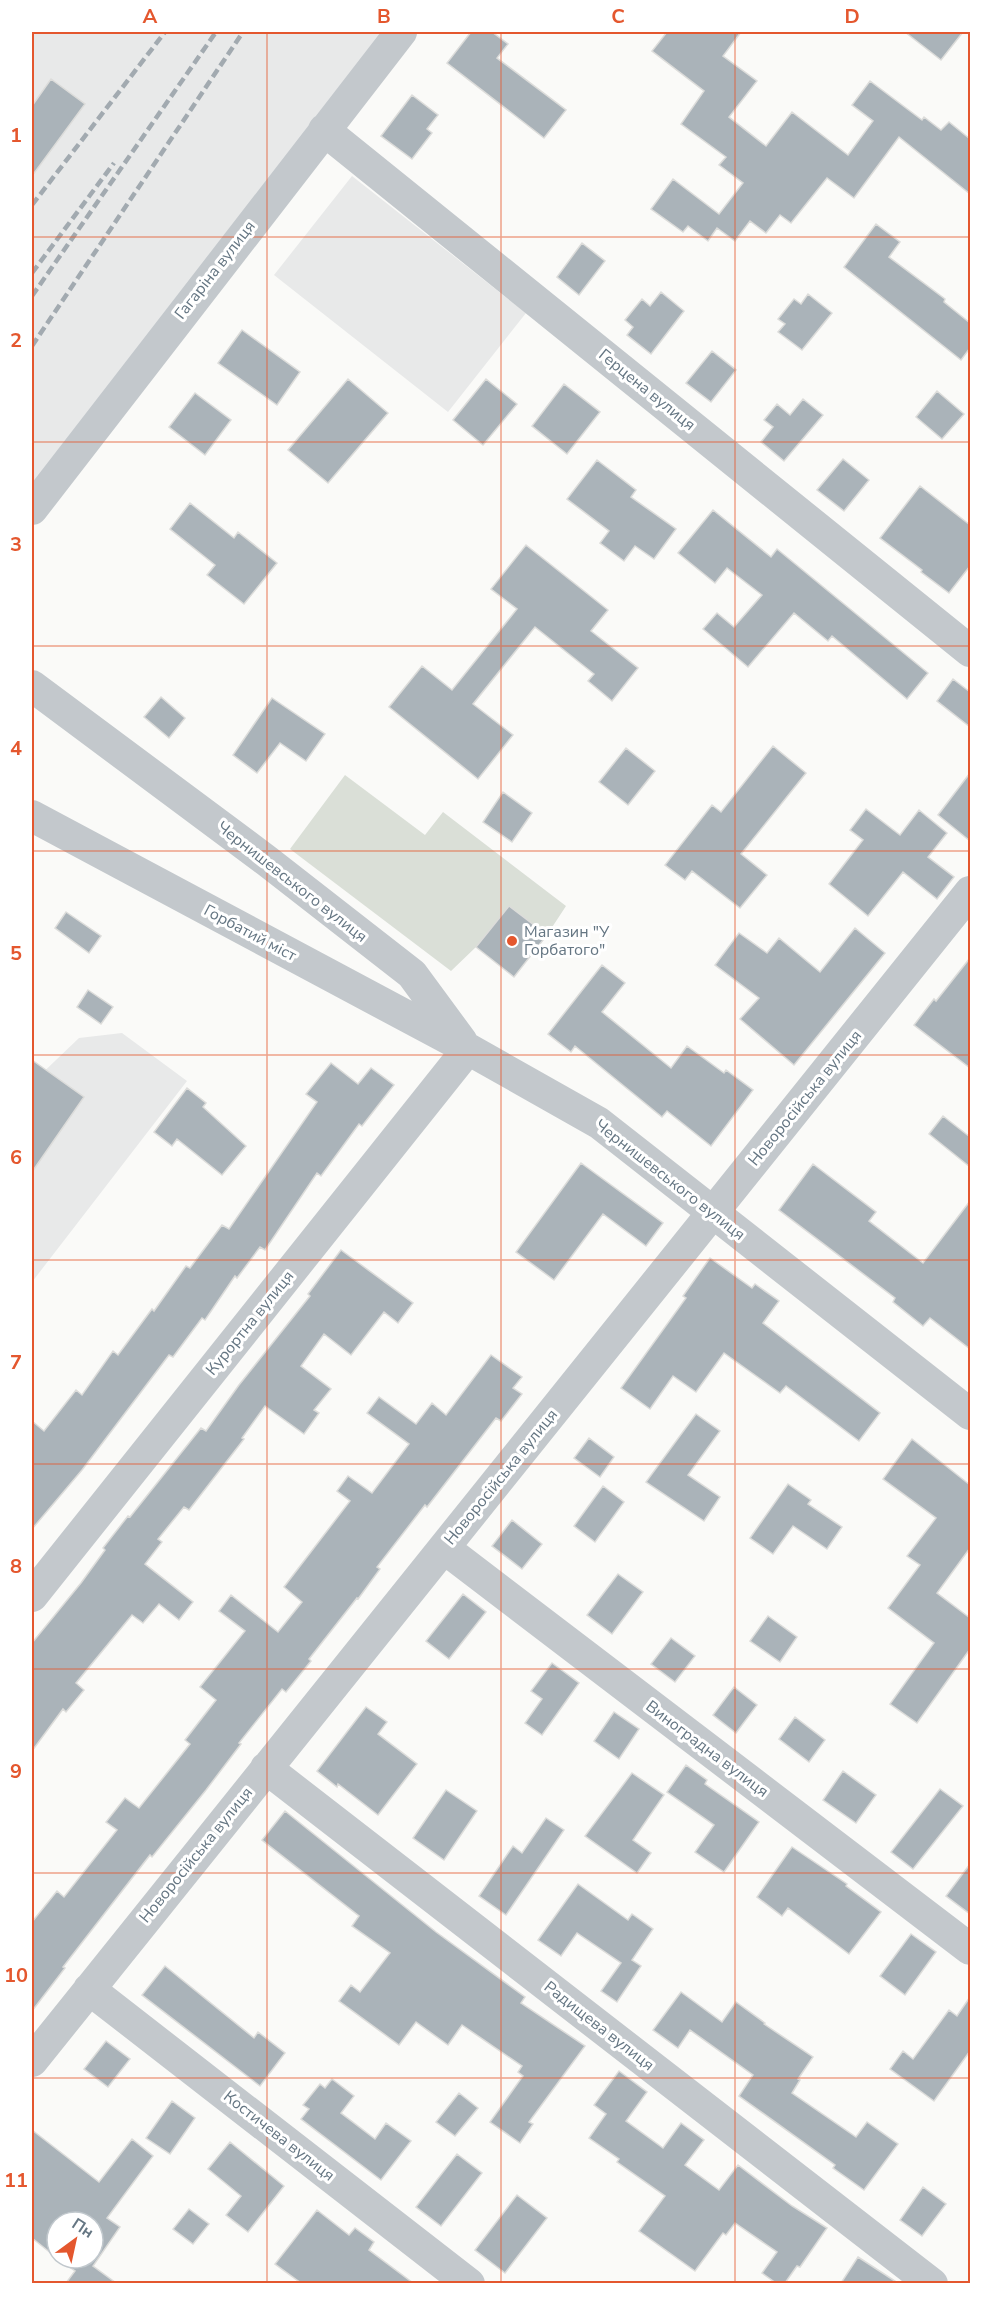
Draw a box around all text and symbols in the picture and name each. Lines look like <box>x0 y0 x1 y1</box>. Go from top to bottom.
text: A <box>143 3 158 30</box>
text: B <box>377 3 391 30</box>
text: C <box>611 3 625 30</box>
text: D <box>844 3 860 30</box>
text: 1 <box>10 122 22 149</box>
street label: Гагаріна вулиця <box>170 216 260 324</box>
text: 2 <box>10 327 22 354</box>
street label: Герцена вулиця <box>594 344 700 436</box>
text: 3 <box>10 531 22 558</box>
text: 4 <box>10 735 22 762</box>
street label: Чернишевського вулиця <box>212 816 372 948</box>
street label: Горбатий міст <box>200 899 301 967</box>
place label: Магазин "У Горбатого" <box>524 921 610 961</box>
marker: Магазин "У Горбатого" <box>505 934 519 948</box>
text: 5 <box>10 940 22 967</box>
street label: Новоросійська вулиця <box>743 1025 867 1171</box>
street label: Чернишевського вулиця <box>590 1114 750 1246</box>
text: 6 <box>10 1144 22 1171</box>
street label: Курортна вулиця <box>201 1266 299 1380</box>
text: 7 <box>10 1349 22 1376</box>
street label: Новоросійська вулиця <box>439 1404 563 1550</box>
text: 8 <box>10 1553 22 1580</box>
street label: Виноградна вулиця <box>641 1695 773 1803</box>
text: 9 <box>10 1758 22 1785</box>
street label: Новоросійська вулиця <box>134 1782 258 1928</box>
text: 10 <box>4 1962 28 1989</box>
street label: Радищева вулиця <box>539 1976 659 2076</box>
street label: Костичева вулиця <box>219 2086 339 2186</box>
text: 11 <box>4 2167 28 2194</box>
north arrow <box>45 2210 105 2270</box>
text: Пн <box>67 2213 98 2243</box>

